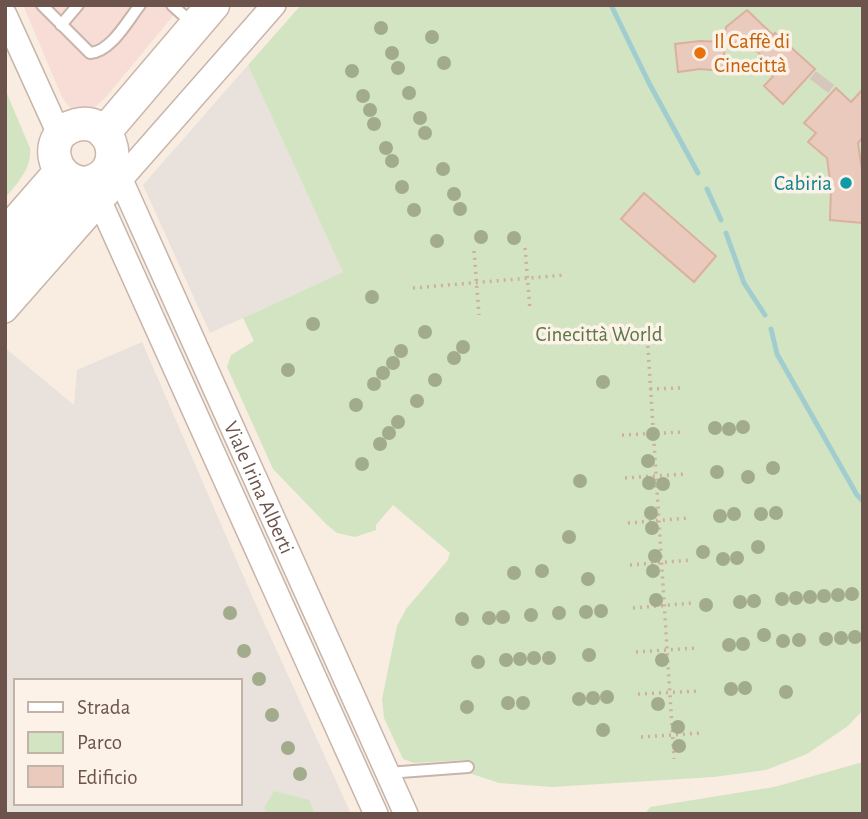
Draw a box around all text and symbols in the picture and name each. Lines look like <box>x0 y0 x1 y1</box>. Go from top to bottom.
place label: Il Caffè di Cinecittà <box>714 31 790 76</box>
marker: Il Caffè di Cinecittà <box>692 45 708 61</box>
place label: Cabiria <box>774 173 832 194</box>
marker: Cabiria <box>838 175 854 191</box>
park label: Cinecittà World <box>535 324 663 345</box>
street label: Viale Irina Alberti <box>220 418 298 557</box>
legend <box>14 679 242 805</box>
text: Strada <box>77 697 131 718</box>
text: Parco <box>77 732 122 753</box>
text: Edificio <box>77 767 138 788</box>

